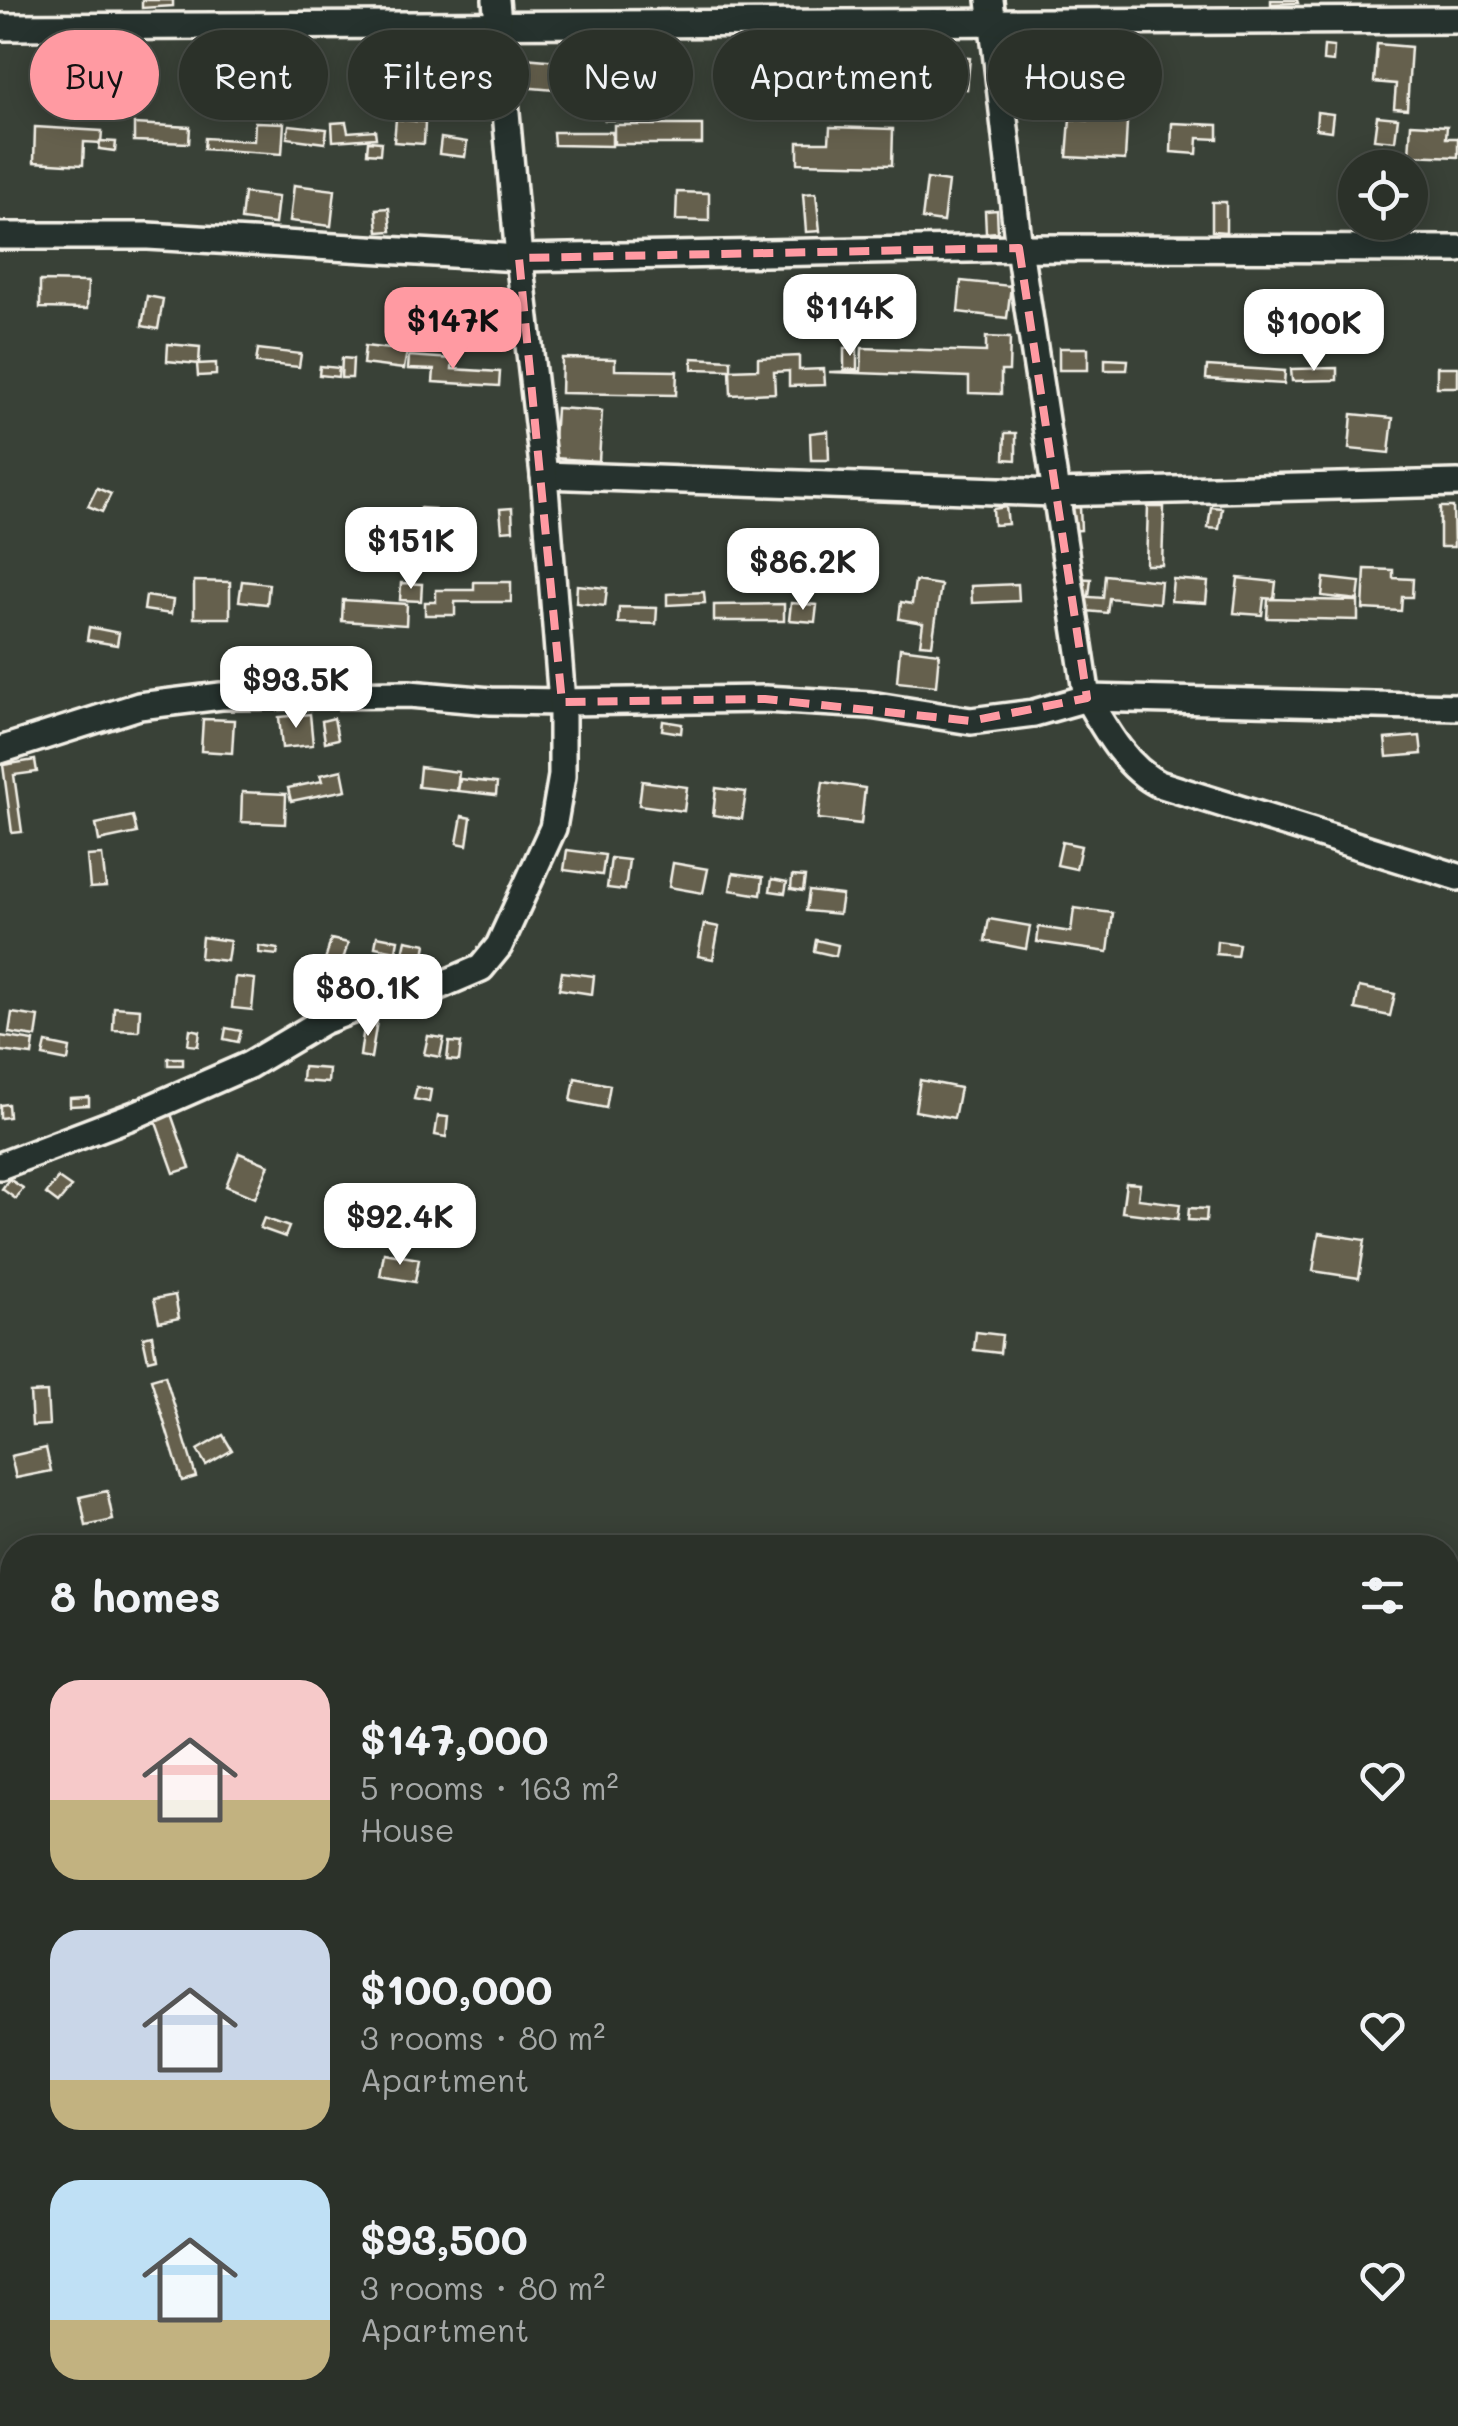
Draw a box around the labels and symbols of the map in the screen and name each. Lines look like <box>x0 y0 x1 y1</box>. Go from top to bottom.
pin: $114K <box>780 274 920 359</box>
pin: $147K <box>383 287 523 372</box>
pin: $100K <box>1244 289 1384 374</box>
pin: $151K <box>341 507 481 592</box>
pin: $86.2K <box>722 528 884 613</box>
pin: $93.5K <box>215 646 377 731</box>
pin: $80.1K <box>287 954 449 1039</box>
pin: $92.4K <box>319 1183 481 1268</box>

